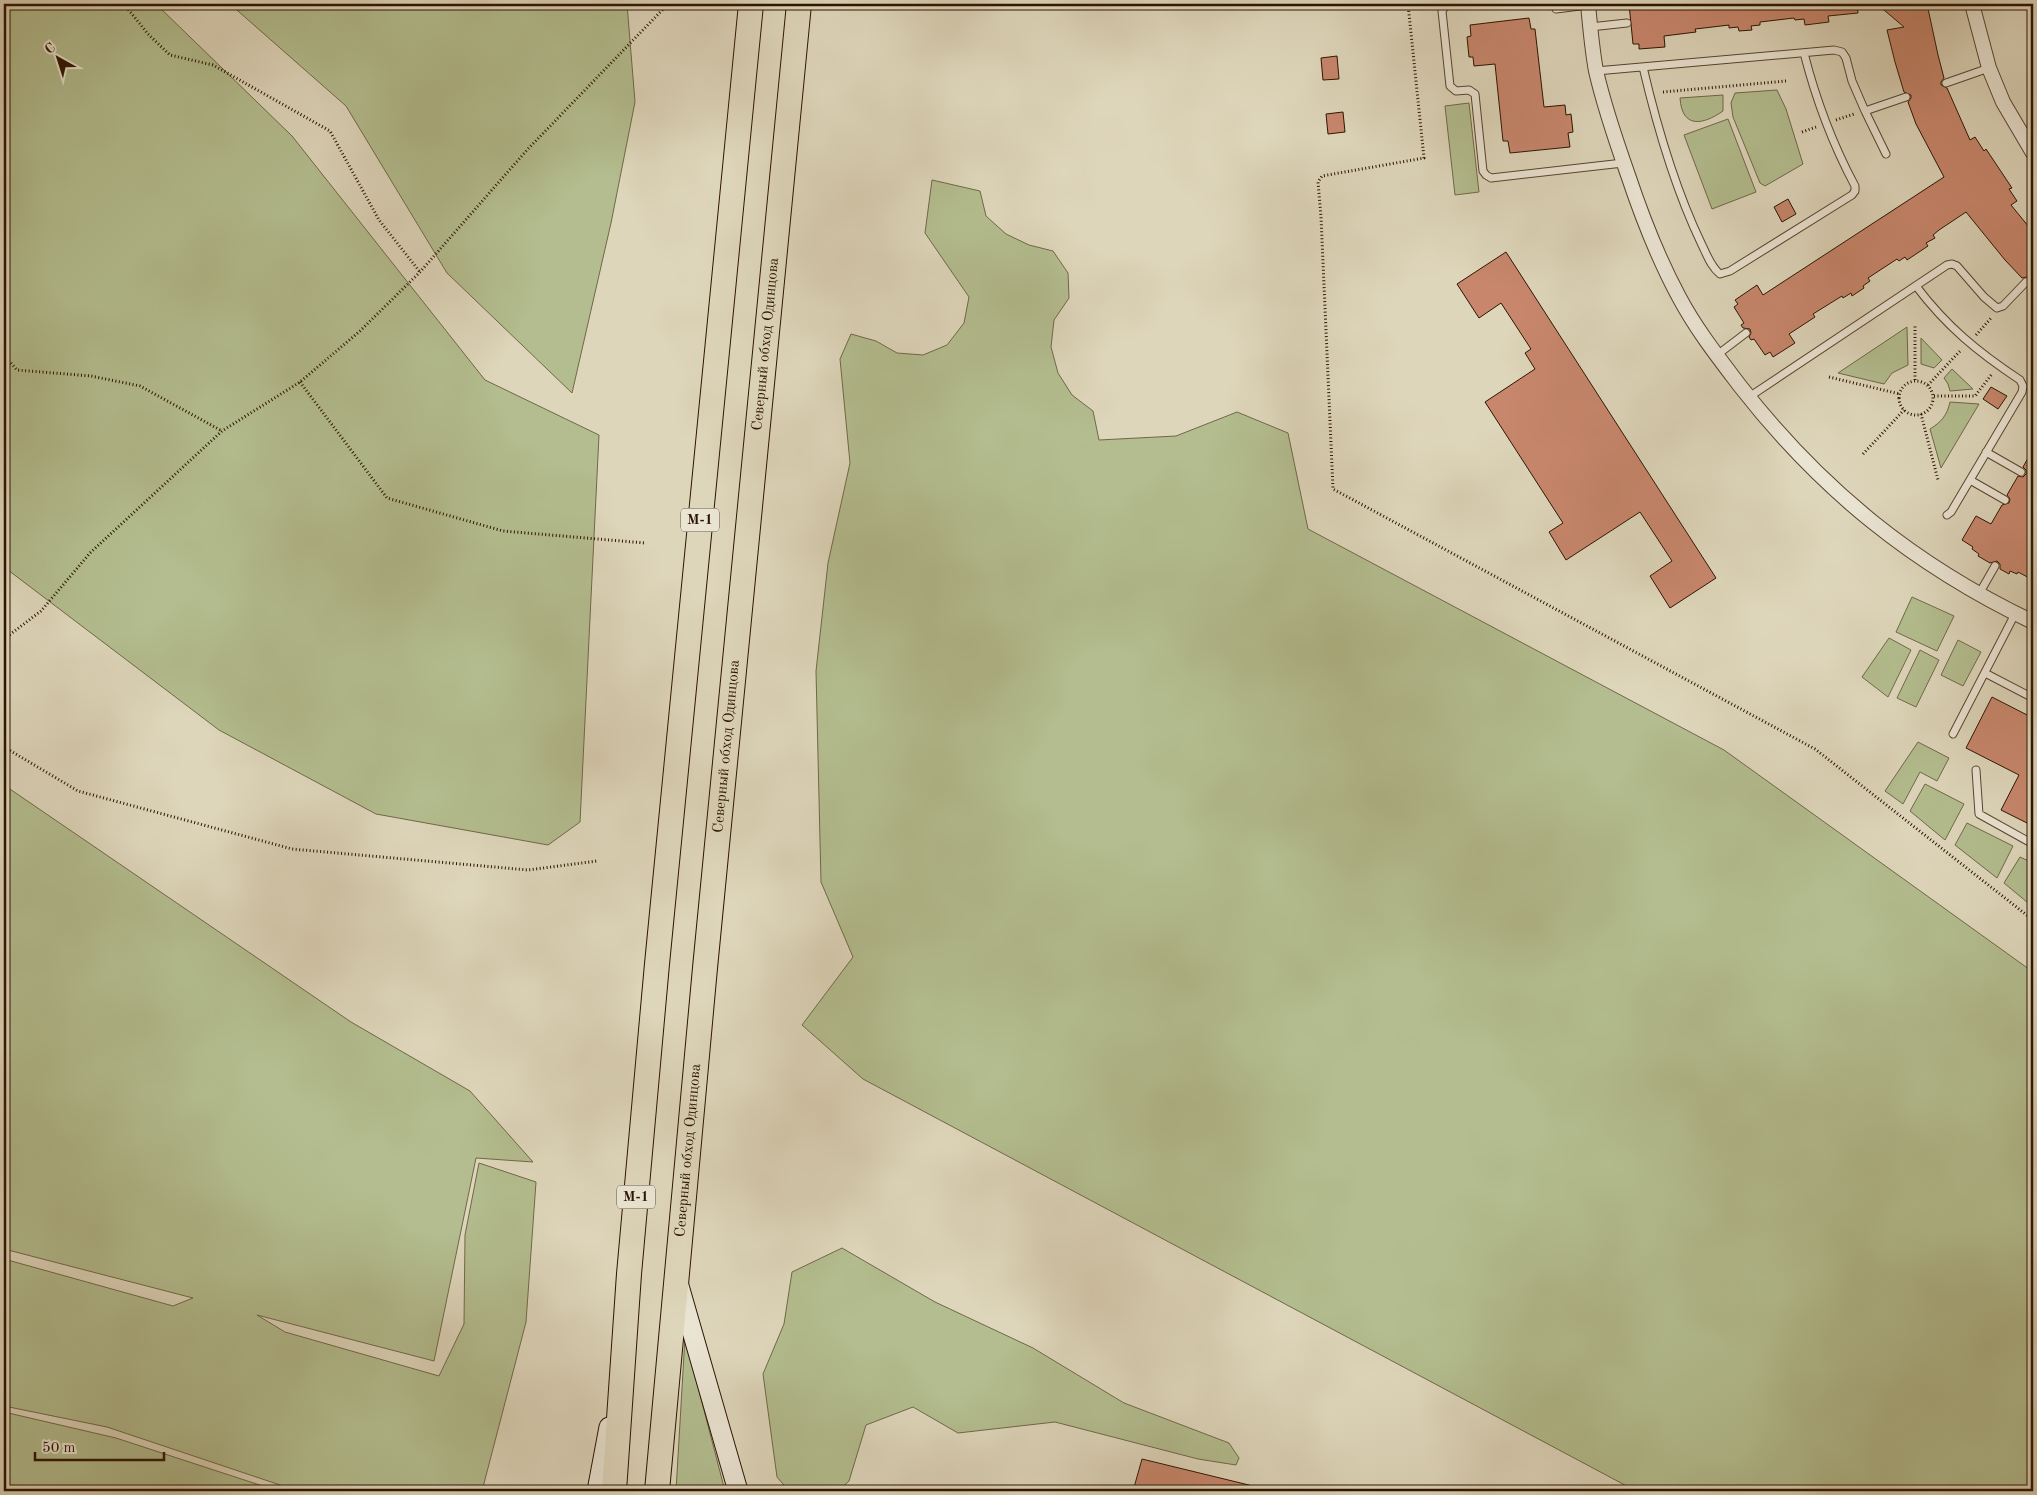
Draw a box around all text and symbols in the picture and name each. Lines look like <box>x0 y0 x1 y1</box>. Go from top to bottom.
north arrow <box>32 32 82 82</box>
text: С <box>42 40 58 57</box>
street label: Северный обход Одинцова <box>750 256 782 431</box>
road number: М-1 <box>681 508 719 532</box>
street label: Северный обход Одинцова <box>711 658 743 834</box>
street label: Северный обход Одинцова <box>673 1063 704 1238</box>
road number: М-1 <box>617 1186 655 1208</box>
scale bar <box>35 1430 164 1462</box>
text: 50 m <box>42 1441 76 1456</box>

